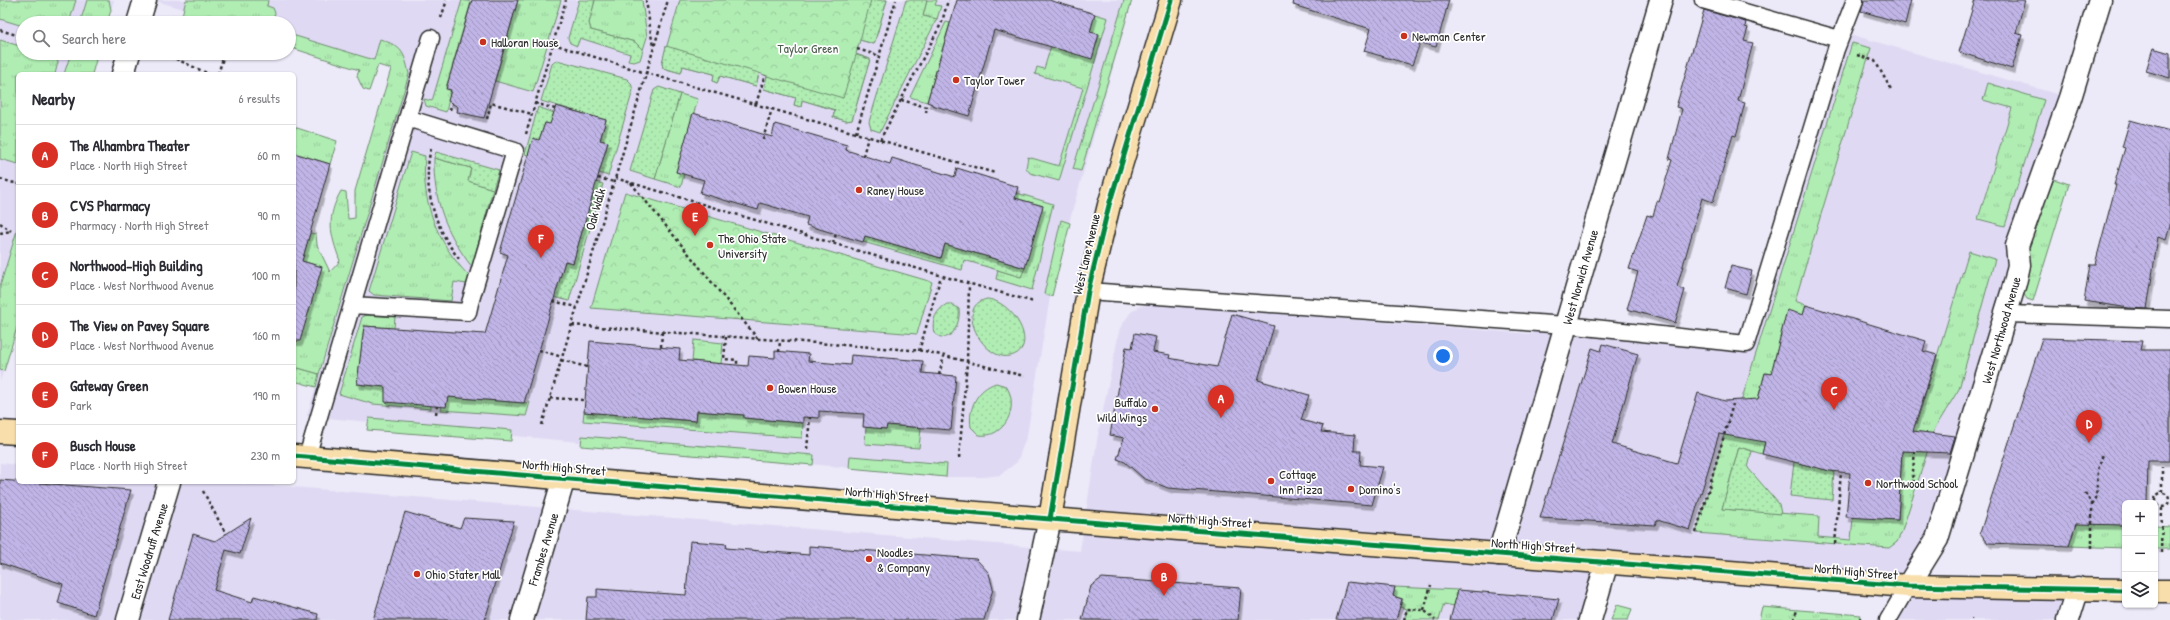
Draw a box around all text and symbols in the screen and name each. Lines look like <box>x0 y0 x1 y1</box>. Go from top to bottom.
search box <box>16 16 296 60</box>
icon: search <box>30 27 52 49</box>
place label: Newman Center <box>1412 27 1486 45</box>
text: Search here <box>62 28 126 49</box>
marker: Newman Center <box>1399 31 1409 41</box>
place label: Halloran House <box>491 33 559 51</box>
marker: Halloran House <box>478 37 488 47</box>
park label: Taylor Green <box>778 39 839 57</box>
place label: Taylor Tower <box>964 71 1025 89</box>
marker: Taylor Tower <box>951 75 961 85</box>
text: Nearby <box>32 87 75 110</box>
text: 6 results <box>239 89 280 107</box>
text: The Alhambra Theater <box>70 135 190 156</box>
text: A <box>42 146 48 164</box>
text: 60 m <box>257 146 280 164</box>
text: Place · North High Street <box>70 156 187 174</box>
place label: Raney House <box>867 181 924 199</box>
street label: Oak Walk <box>580 185 610 232</box>
marker: Raney House <box>854 185 864 195</box>
text: CVS Pharmacy <box>70 195 150 216</box>
pin: E <box>682 203 708 236</box>
text: B <box>42 206 48 224</box>
text: 90 m <box>258 206 280 224</box>
street label: West Lane Avenue <box>1068 212 1104 296</box>
text: Pharmacy · North High Street <box>70 216 208 234</box>
pin: F <box>528 225 554 258</box>
street label: West Norwich Avenue <box>1558 227 1602 327</box>
place label: The Ohio State University <box>718 229 787 262</box>
marker: The Ohio State University <box>705 240 715 250</box>
text: Northwood-High Building <box>70 255 203 276</box>
text: C <box>41 266 49 284</box>
text: 100 m <box>252 266 280 284</box>
street label: West Northwood Avenue <box>1977 275 2025 385</box>
text: Place · West Northwood Avenue <box>70 276 214 294</box>
text: The View on Pavey Square <box>70 315 210 336</box>
text: D <box>42 326 48 344</box>
text: 160 m <box>252 326 280 344</box>
text: Place · West Northwood Avenue <box>70 336 214 354</box>
your location <box>1433 346 1453 366</box>
text: Gateway Green <box>70 375 149 396</box>
pin: C <box>1821 377 1847 410</box>
place label: Bowen House <box>778 379 837 397</box>
marker: Bowen House <box>765 383 775 393</box>
pin: A <box>1208 385 1234 418</box>
text: E <box>42 386 48 404</box>
text: 190 m <box>253 386 280 404</box>
place label: Buffalo Wild Wings <box>1097 393 1147 426</box>
text: Park <box>70 396 92 414</box>
marker: Buffalo Wild Wings <box>1150 404 1160 414</box>
pin: D <box>2076 410 2102 443</box>
text: Busch House <box>70 435 136 456</box>
text: F <box>43 446 47 464</box>
text: 230 m <box>250 446 280 464</box>
street label: North High Street <box>522 454 607 480</box>
text: Place · North High Street <box>70 456 187 474</box>
place label: Cottage Inn Pizza <box>1279 465 1322 498</box>
place label: Northwood School <box>1876 474 1959 492</box>
marker: Cottage Inn Pizza <box>1266 476 1276 486</box>
marker: Northwood School <box>1863 478 1873 488</box>
place label: Domino's <box>1359 480 1400 498</box>
street label: North High Street <box>845 481 930 507</box>
marker: Domino's <box>1346 484 1356 494</box>
map controls <box>2122 500 2158 608</box>
button: + <box>2122 500 2158 536</box>
street label: East Woodruff Avenue <box>126 501 172 601</box>
street label: North High Street <box>1168 508 1253 532</box>
street label: Frambes Avenue <box>523 510 563 589</box>
street label: North High Street <box>1491 533 1576 557</box>
button: − <box>2122 536 2158 572</box>
place label: Noodles & Company <box>877 543 931 576</box>
marker: Noodles & Company <box>864 554 874 564</box>
street label: North High Street <box>1814 558 1899 584</box>
pin: B <box>1151 563 1177 596</box>
place label: Ohio Stater Mall <box>425 565 501 583</box>
marker: Ohio Stater Mall <box>412 569 422 579</box>
button: layers <box>2122 572 2158 608</box>

